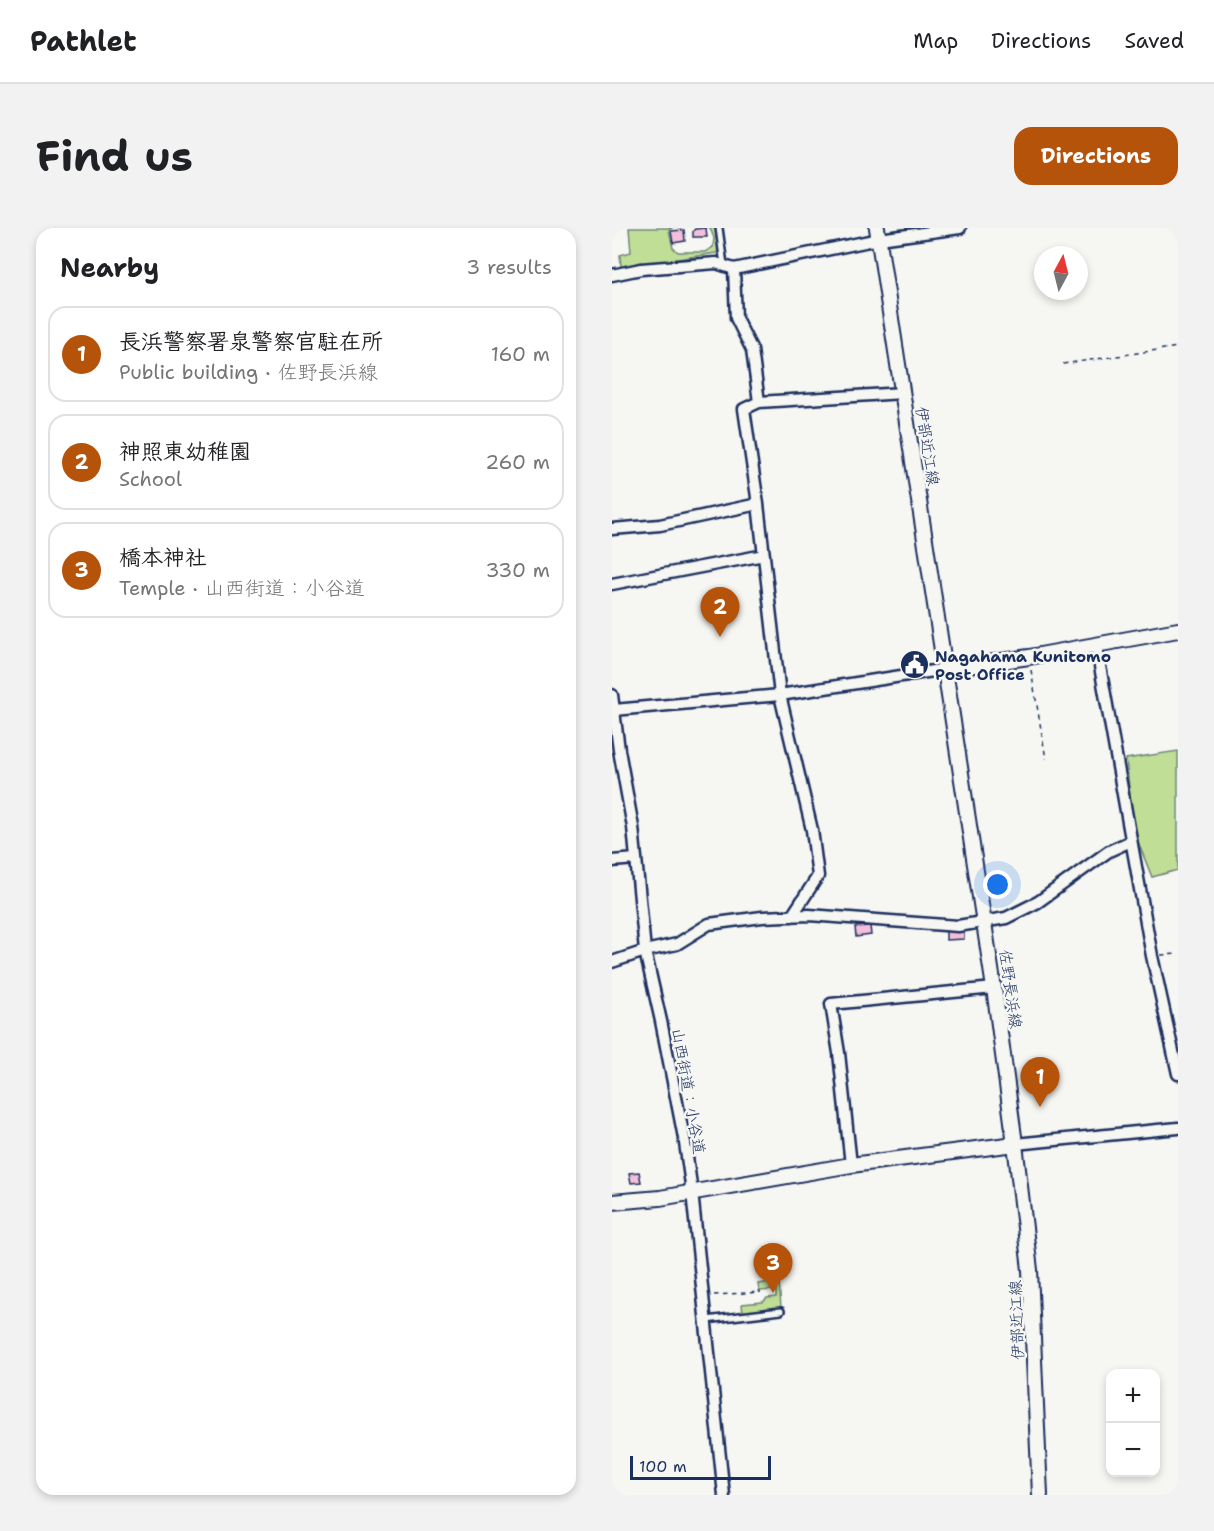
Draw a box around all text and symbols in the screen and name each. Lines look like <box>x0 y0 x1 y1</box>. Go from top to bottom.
text: Pathlet <box>30 22 137 60</box>
text: Map <box>913 27 958 55</box>
text: Directions <box>991 27 1091 55</box>
text: Saved <box>1124 27 1184 55</box>
button: Directions <box>1014 127 1178 185</box>
text: Find us <box>36 128 193 184</box>
north arrow <box>1034 246 1088 300</box>
text: Nearby <box>60 250 159 285</box>
text: 3 results <box>466 254 552 280</box>
text: 長浜警察署泉警察官駐在所 <box>119 327 383 356</box>
text: 1 <box>77 341 86 367</box>
text: 160 m <box>491 341 550 367</box>
text: Public building · 佐野長浜線 <box>119 359 378 385</box>
street label: 伊部近江線 <box>911 405 944 487</box>
text: 神照東幼稚園 <box>119 437 251 466</box>
text: 2 <box>75 449 89 475</box>
text: 260 m <box>485 449 550 475</box>
text: School <box>119 466 182 492</box>
text: 橋本神社 <box>119 543 207 572</box>
text: 3 <box>75 557 89 583</box>
text: 330 m <box>486 557 550 583</box>
text: Temple · 山西街道：小谷道 <box>119 575 365 601</box>
pin: 2 <box>700 588 740 637</box>
place label: Nagahama Kunitomo Post Office <box>935 646 1111 685</box>
public building icon: Nagahama Kunitomo Post Office <box>898 649 930 681</box>
your location <box>983 870 1012 899</box>
street label: 佐野長浜線 <box>995 948 1026 1030</box>
street label: 山西街道：小谷道 <box>667 1026 710 1156</box>
pin: 1 <box>1020 1058 1060 1107</box>
pin: 3 <box>754 1244 792 1293</box>
street label: 伊部近江線 <box>1005 1280 1028 1360</box>
map controls <box>1106 1369 1160 1477</box>
button: + <box>1106 1369 1160 1423</box>
button: − <box>1106 1423 1160 1477</box>
scale bar <box>630 1453 771 1480</box>
text: 100 m <box>639 1456 687 1477</box>

